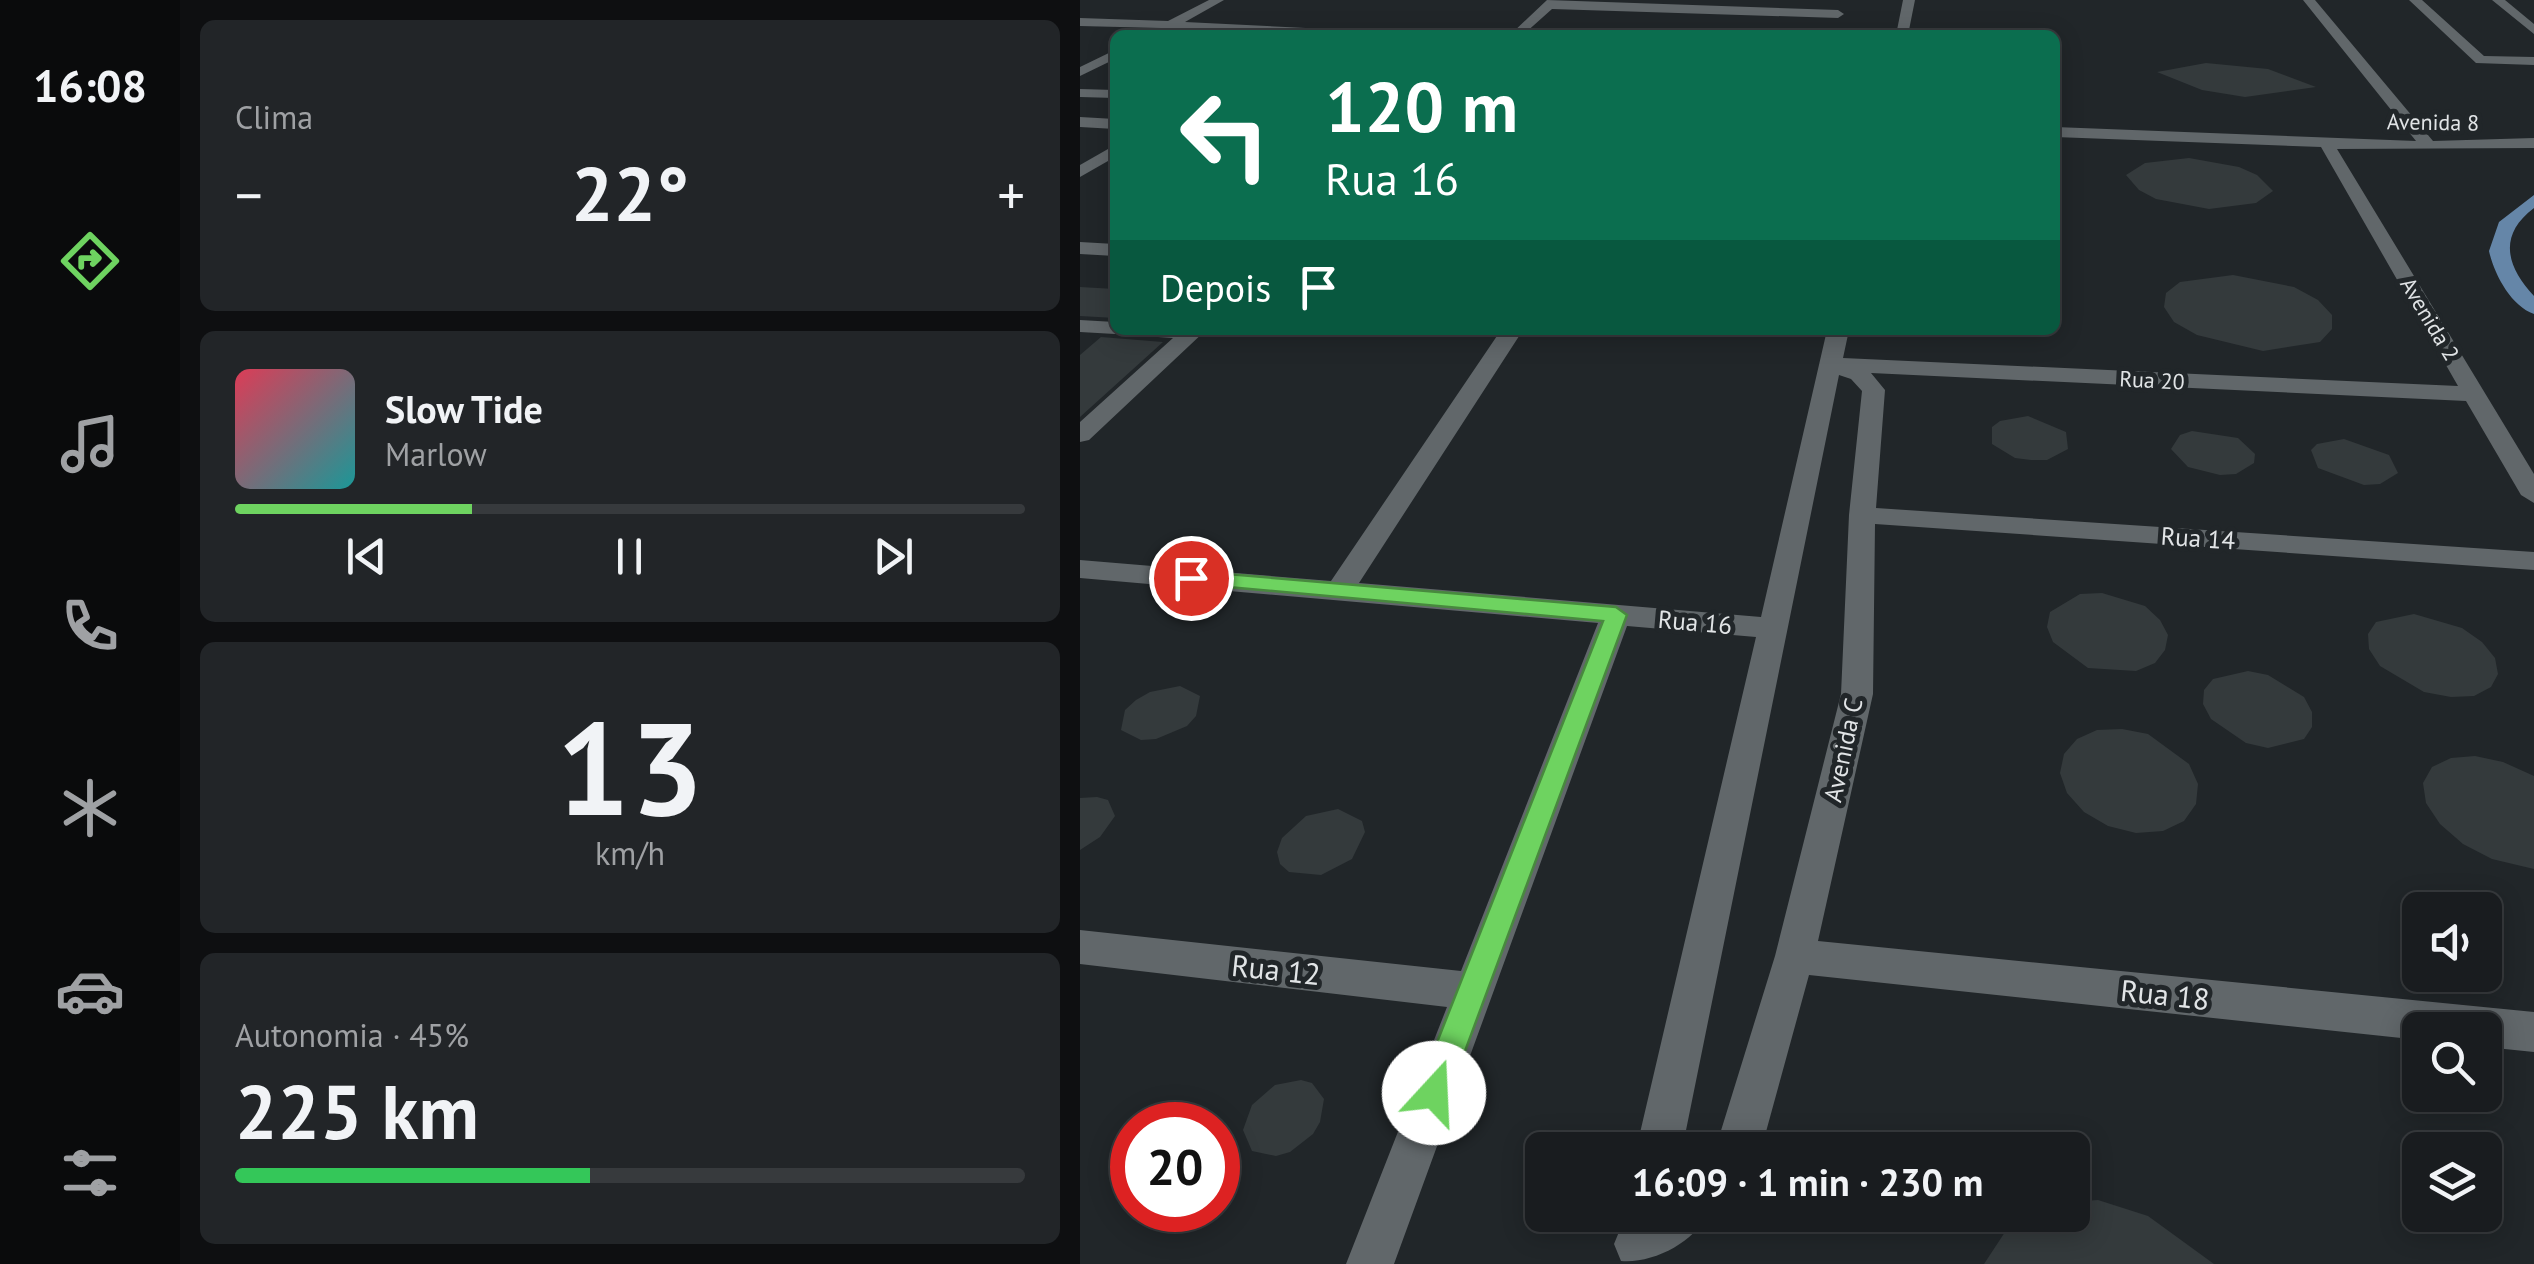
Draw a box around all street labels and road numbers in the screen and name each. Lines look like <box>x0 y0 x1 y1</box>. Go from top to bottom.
street label: Avenida 8 <box>2387 107 2479 137</box>
street label: Avenida 2 <box>2394 272 2466 366</box>
street label: Rua 20 <box>2119 364 2185 396</box>
street label: Rua 14 <box>2160 519 2237 557</box>
street label: Rua 16 <box>1657 603 1733 641</box>
street label: Avenida C <box>1816 695 1870 805</box>
street label: Rua 12 <box>1230 945 1322 993</box>
street label: Rua 18 <box>2119 970 2211 1018</box>

